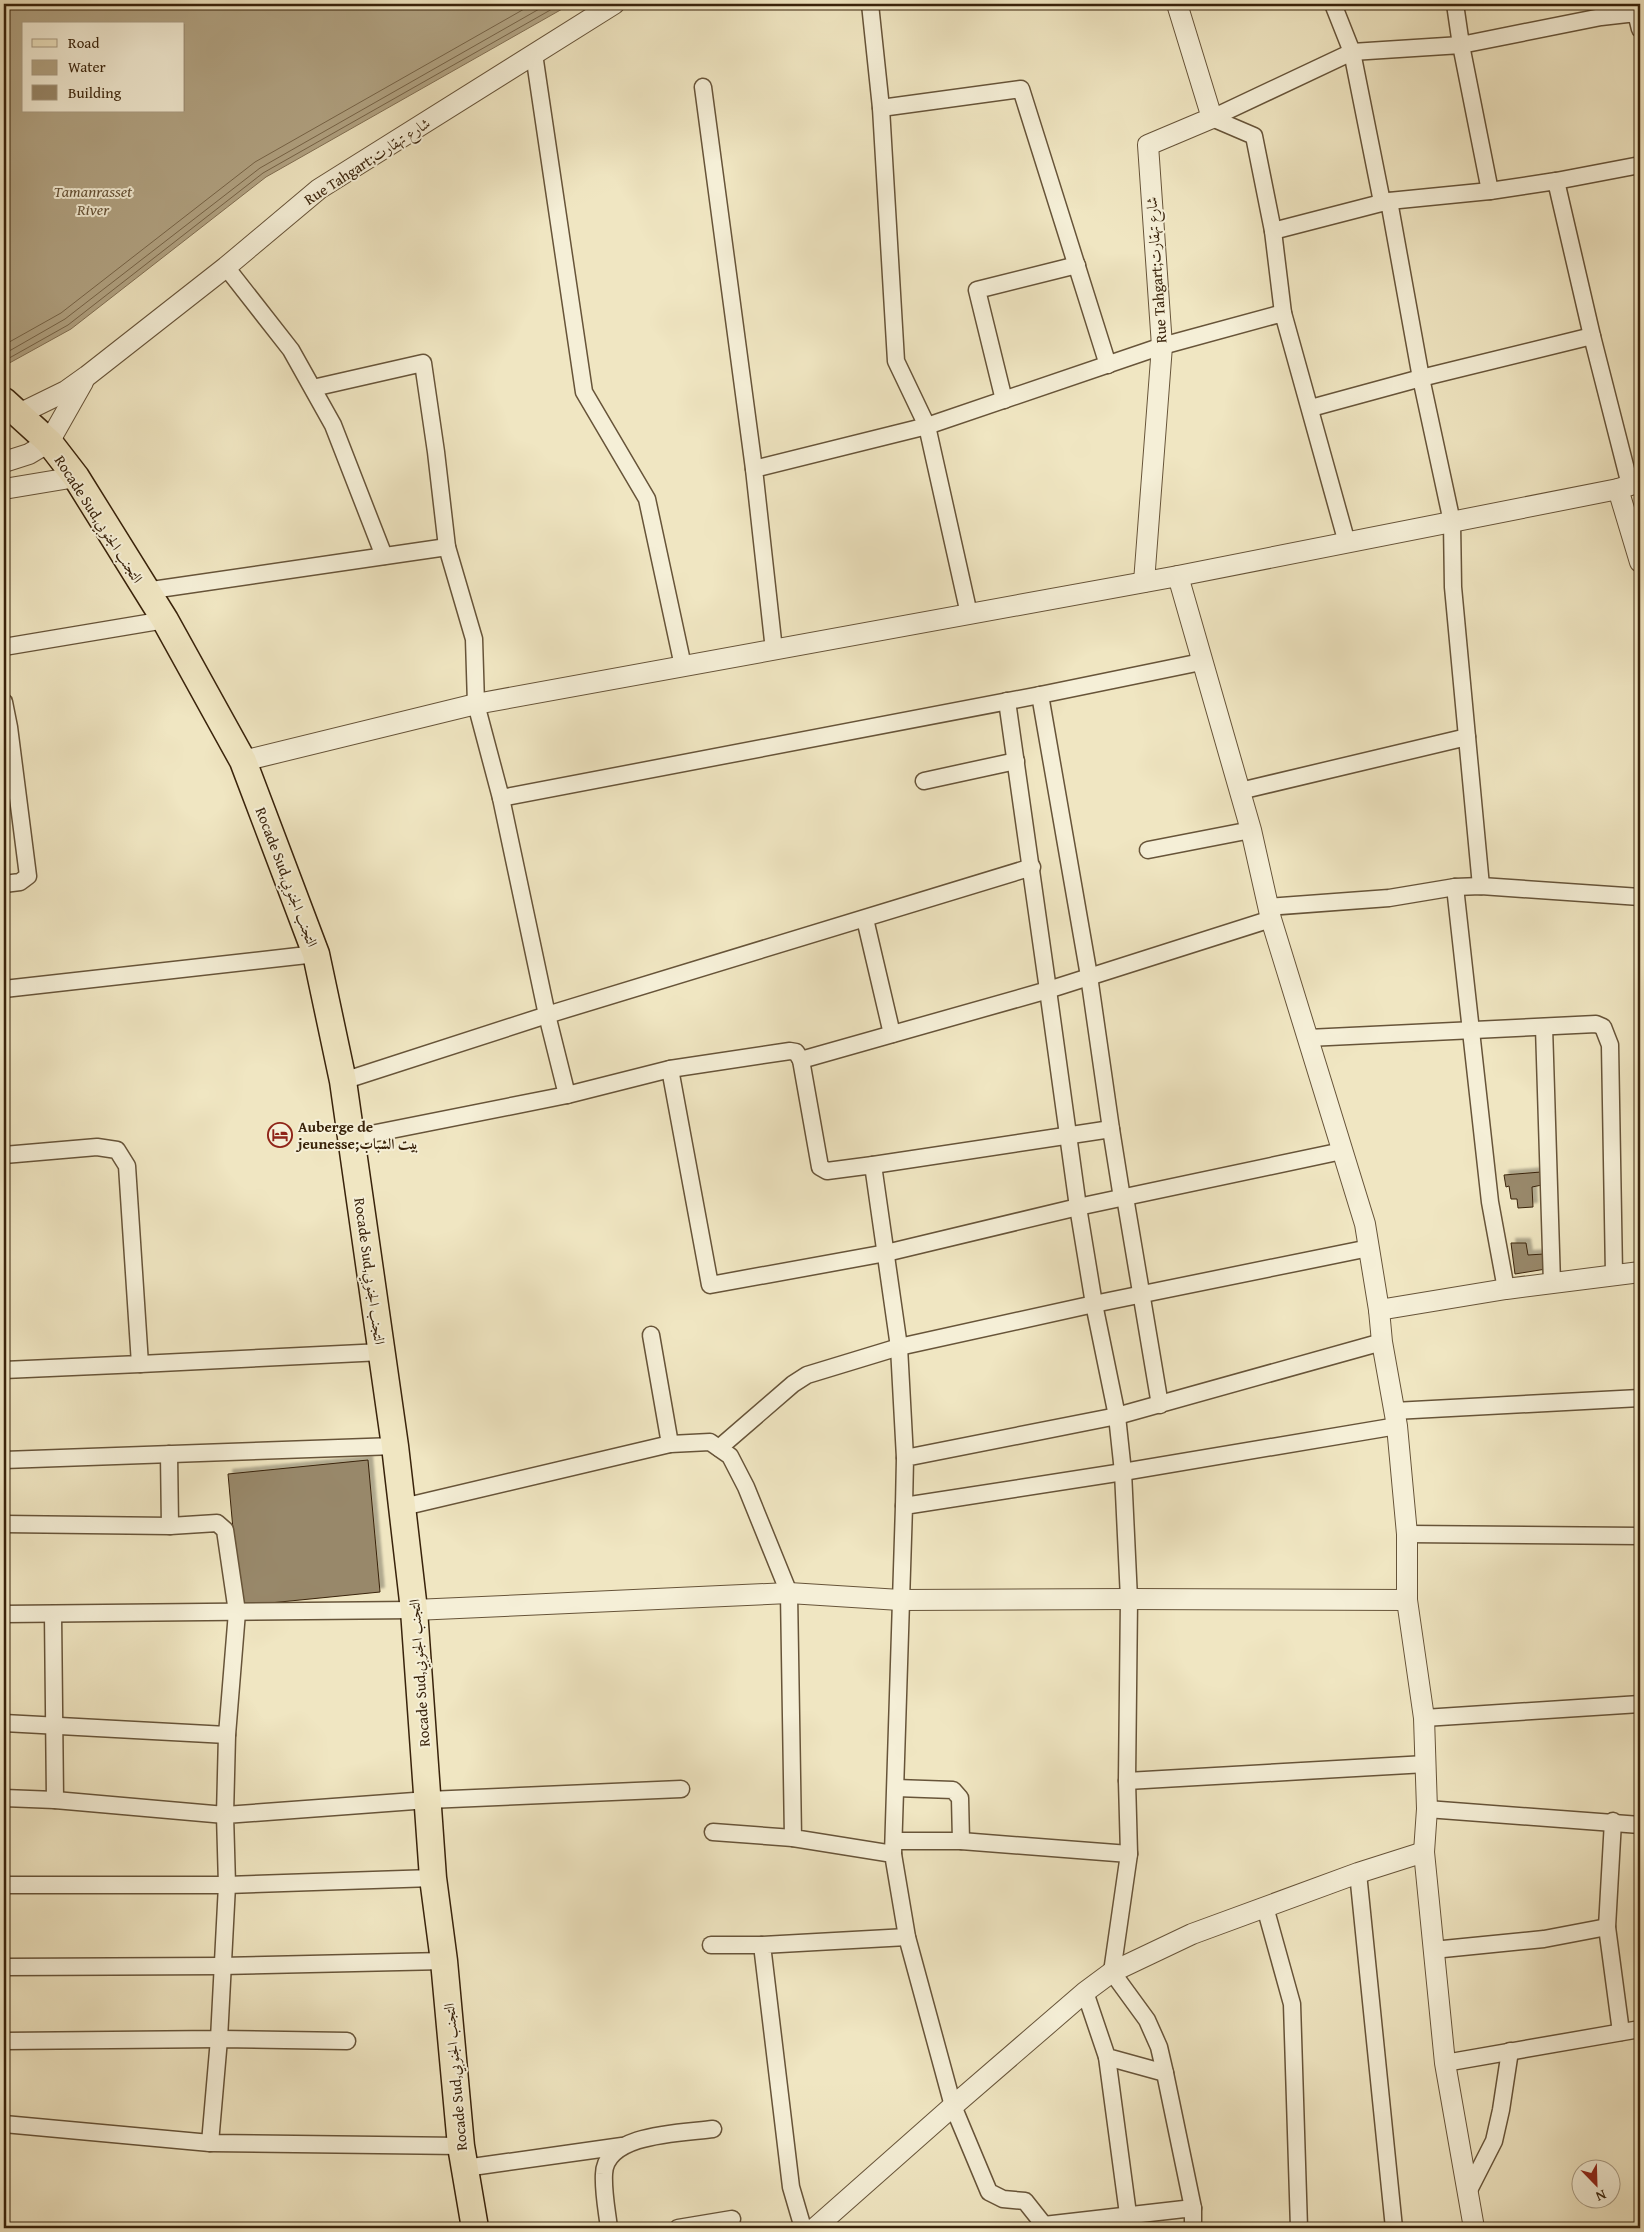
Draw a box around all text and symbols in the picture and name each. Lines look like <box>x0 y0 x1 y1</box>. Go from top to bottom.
legend <box>22 22 185 112</box>
text: Road <box>68 32 99 53</box>
text: Water <box>68 56 106 77</box>
text: Building <box>68 82 122 103</box>
street label: Rue Tahgart;شارع تهقارت <box>300 112 436 212</box>
water label: Tamanrasset River <box>54 179 133 221</box>
street label: Rue Tahgart;شارع تهقارت <box>1140 196 1175 344</box>
street label: Rocade Sud,التجنب الجنوبي <box>48 451 148 588</box>
street label: Rocade Sud,التجنب الجنوبي <box>249 804 323 951</box>
place label: Auberge de jeunesse;بيت الشباب <box>295 1116 418 1154</box>
hotel icon: Auberge de jeunesse;بيت الشباب <box>267 1122 293 1148</box>
street label: Rocade Sud,التجنب الجنوبي <box>347 1196 391 1346</box>
street label: Rocade Sud,التجنب الجنوبي <box>403 1598 437 1748</box>
street label: Rocade Sud,التجنب الجنوبي <box>438 2002 474 2152</box>
north arrow <box>1572 2160 1622 2210</box>
text: N <box>1592 2185 1609 2207</box>

